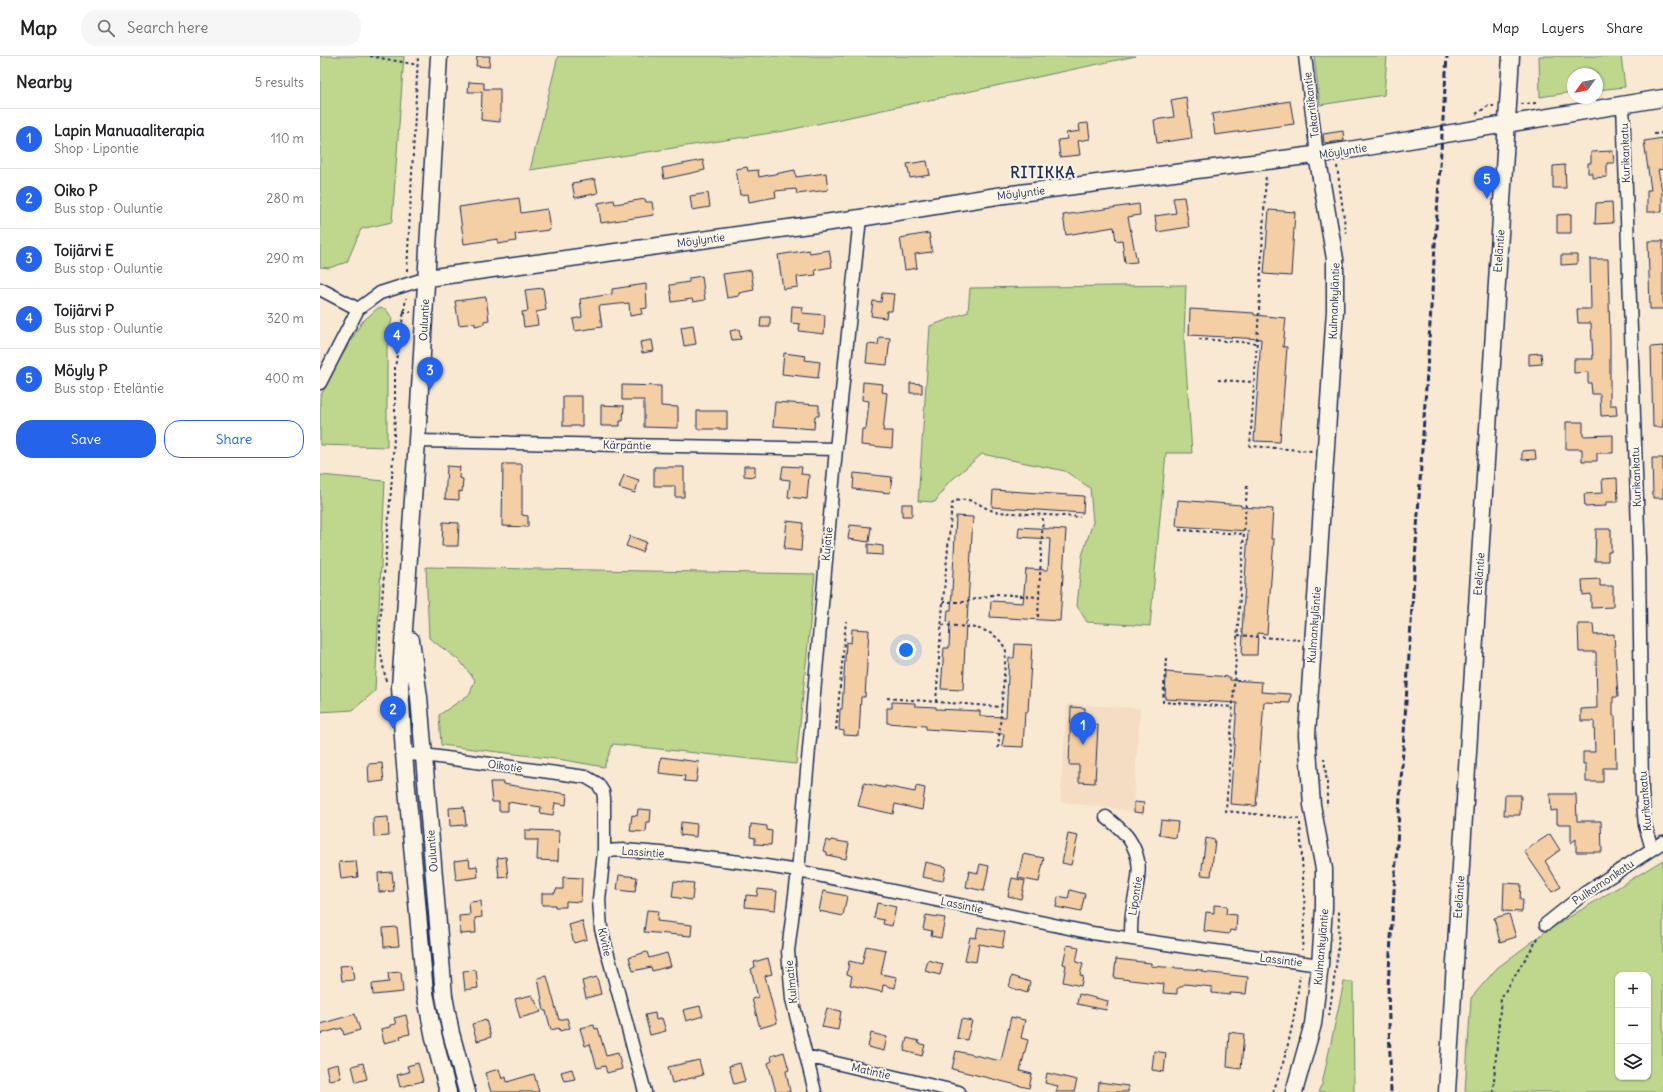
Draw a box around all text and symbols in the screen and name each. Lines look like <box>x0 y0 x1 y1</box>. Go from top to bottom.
search box <box>81 10 361 46</box>
text: Map <box>20 16 57 40</box>
icon: search <box>95 17 117 39</box>
text: Search here <box>127 18 208 37</box>
text: Map <box>1492 19 1519 37</box>
text: Layers <box>1541 19 1584 37</box>
text: Share <box>1606 19 1643 37</box>
north arrow <box>1567 68 1603 104</box>
text: Nearby <box>16 71 72 93</box>
street label: Takaritikantie <box>1300 71 1322 139</box>
text: 5 results <box>255 74 304 91</box>
text: Lapin Manuaaliterapia <box>54 121 204 140</box>
street label: Kurikankatu <box>1617 122 1633 183</box>
text: 1 <box>26 130 32 147</box>
text: 110 m <box>271 130 304 147</box>
text: Shop · Lipontie <box>54 140 139 157</box>
street label: Möylyntie <box>1318 140 1368 162</box>
district label: RITIKKA <box>1010 163 1076 182</box>
pin: 5 <box>1474 166 1500 199</box>
text: Oiko P <box>54 181 98 200</box>
street label: Möylyntie <box>996 183 1046 203</box>
text: 2 <box>25 190 33 207</box>
text: 280 m <box>266 190 304 207</box>
text: Bus stop · Ouluntie <box>54 200 163 217</box>
street label: Eteläntie <box>1491 229 1507 273</box>
street label: Möylyntie <box>676 230 726 250</box>
text: Toijärvi E <box>54 241 114 260</box>
text: 3 <box>25 250 33 267</box>
text: 290 m <box>266 250 304 267</box>
text: Bus stop · Ouluntie <box>54 260 163 277</box>
street label: Kulmankyläntie <box>1326 262 1342 340</box>
street label: Ouluntie <box>416 298 432 341</box>
text: Toijärvi P <box>54 301 114 320</box>
text: 4 <box>25 310 33 327</box>
text: 320 m <box>266 310 304 327</box>
text: Bus stop · Ouluntie <box>54 320 163 337</box>
pin: 4 <box>384 322 410 355</box>
pin: 3 <box>417 357 443 390</box>
text: Möyly P <box>54 361 107 380</box>
text: 5 <box>25 370 33 387</box>
text: 400 m <box>265 370 304 387</box>
text: Bus stop · Eteläntie <box>54 380 164 397</box>
button: Save <box>16 420 156 458</box>
button: Share <box>164 420 304 458</box>
street label: Kärpäntie <box>603 438 651 452</box>
street label: Kurikankatu <box>1628 446 1644 507</box>
street label: Kujatie <box>819 526 835 562</box>
street label: Eteläntie <box>1471 552 1487 596</box>
street label: Kulmankyläntie <box>1304 586 1324 664</box>
your location <box>896 640 916 660</box>
pin: 2 <box>380 696 406 729</box>
pin: 1 <box>1070 712 1096 745</box>
street label: Oikotie <box>487 757 523 775</box>
street label: Kurikankatu <box>1635 770 1655 832</box>
street label: Ouluntie <box>423 829 441 873</box>
street label: Lassintie <box>621 844 665 860</box>
street label: Pulkamonkatu <box>1569 856 1637 908</box>
street label: Lipontie <box>1125 875 1145 916</box>
street label: Eteläntie <box>1451 875 1467 919</box>
street label: Lassintie <box>939 894 985 916</box>
street label: Kulmankyläntie <box>1311 908 1331 986</box>
street label: Kivitie <box>595 926 615 958</box>
street label: Lassintie <box>1259 950 1303 970</box>
street label: Kulmatie <box>782 960 800 1004</box>
map controls <box>1615 972 1651 1080</box>
button: + <box>1615 972 1651 1008</box>
button: − <box>1615 1008 1651 1044</box>
button: layers <box>1615 1044 1651 1080</box>
street label: Matintie <box>850 1060 892 1082</box>

